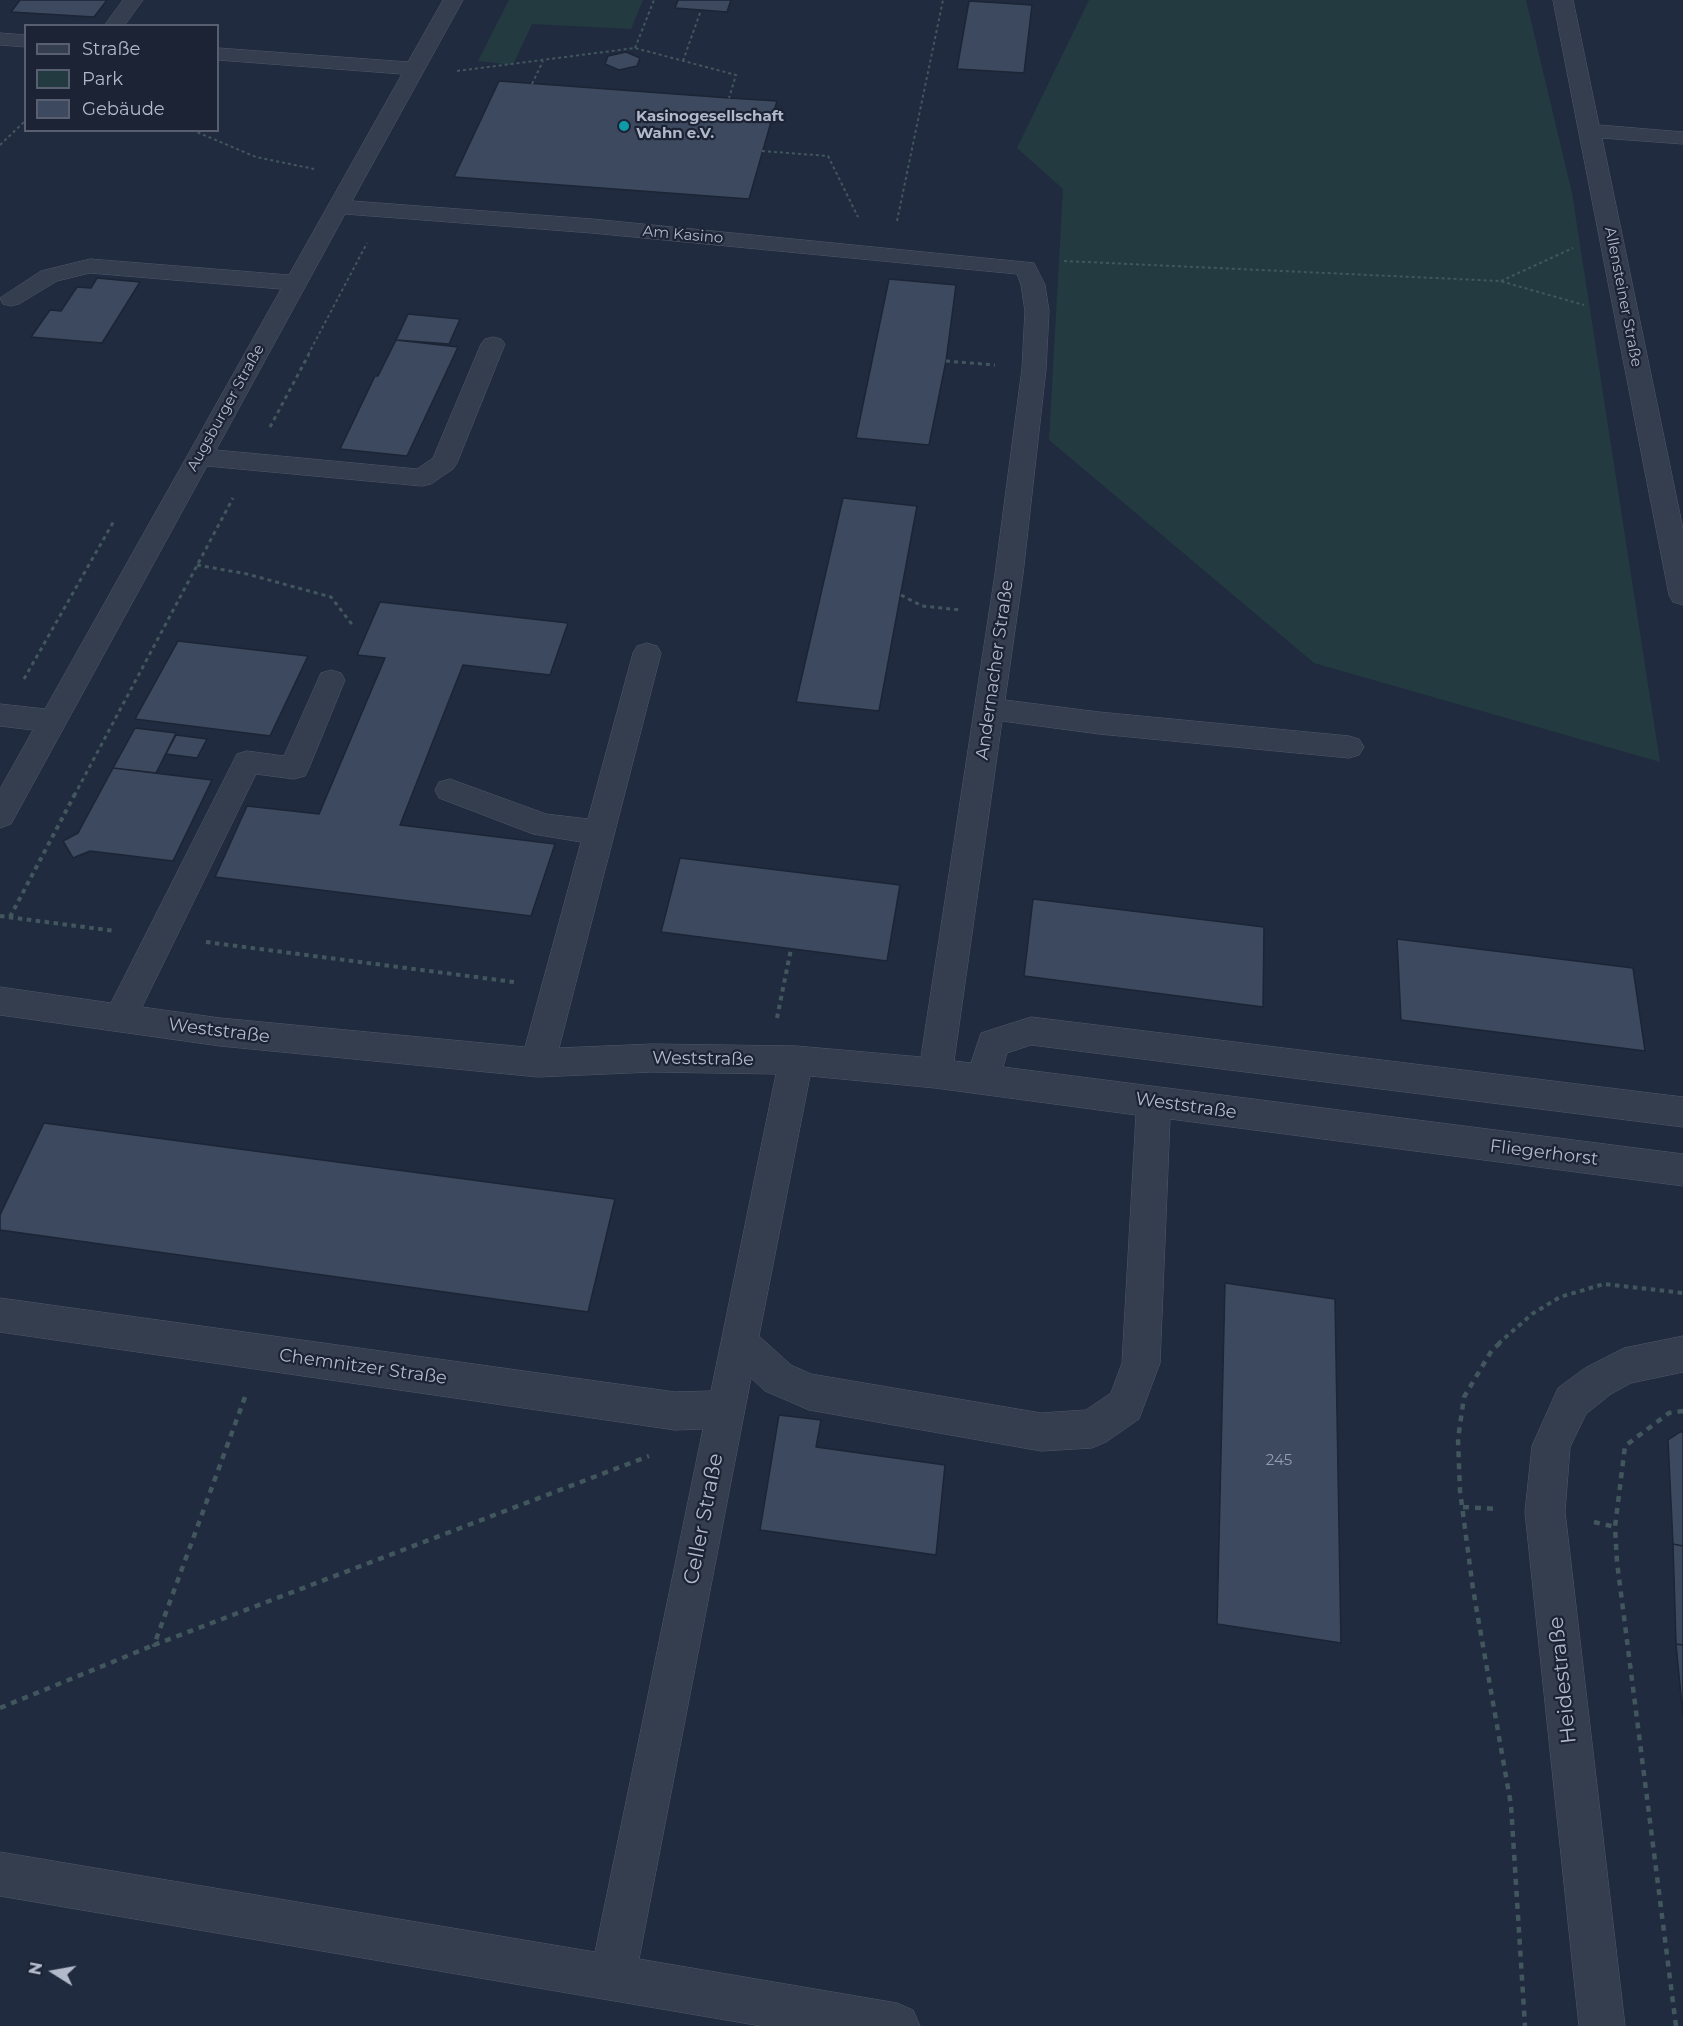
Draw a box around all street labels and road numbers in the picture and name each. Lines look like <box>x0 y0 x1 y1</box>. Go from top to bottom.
street label: Am Kasino <box>642 223 724 247</box>
street label: Allensteiner Straße <box>1601 226 1645 368</box>
street label: Augsburger Straße <box>184 341 268 475</box>
street label: Andernacher Straße <box>972 579 1018 761</box>
street label: Weststraße <box>167 1014 271 1048</box>
street label: Weststraße <box>652 1047 754 1071</box>
street label: Weststraße <box>1134 1088 1238 1124</box>
street label: Fliegerhorst <box>1489 1136 1599 1170</box>
street label: Chemnitzer Straße <box>278 1345 448 1389</box>
street label: Celler Straße <box>679 1451 729 1587</box>
street label: Heidestraße <box>1544 1615 1582 1745</box>

